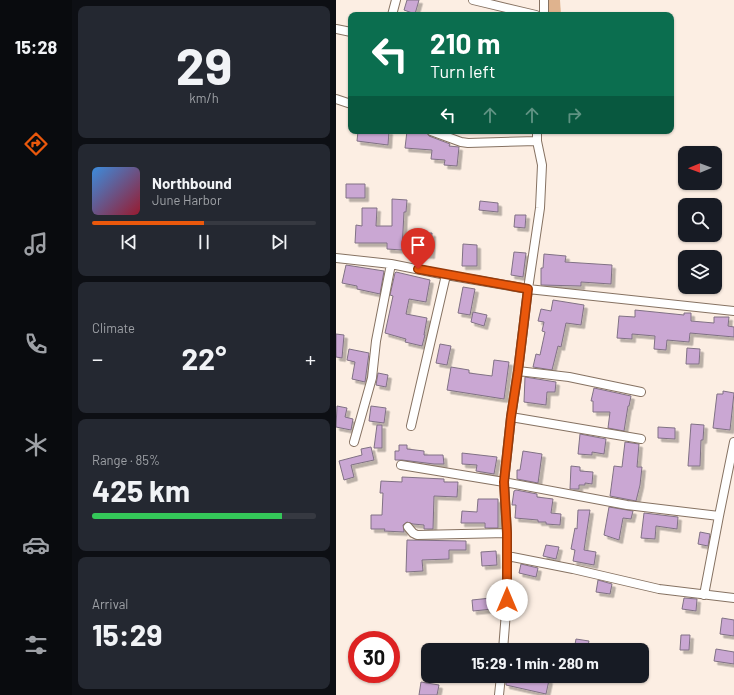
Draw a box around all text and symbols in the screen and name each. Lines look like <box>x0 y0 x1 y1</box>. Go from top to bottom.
text: 210 m <box>430 26 500 60</box>
icon: left <box>364 28 416 80</box>
text: 29 <box>176 33 232 95</box>
text: 15:28 <box>15 36 57 58</box>
text: Turn left <box>430 60 496 82</box>
text: km/h <box>189 90 219 106</box>
icon: left <box>437 104 459 126</box>
icon: ahead <box>479 104 501 126</box>
icon: ahead <box>521 104 543 126</box>
icon: right <box>563 104 585 126</box>
icon: directions <box>22 130 50 158</box>
north arrow <box>678 146 722 190</box>
map controls <box>678 146 722 294</box>
text: Northbound <box>152 174 232 192</box>
text: June Harbor <box>152 192 222 208</box>
button: search <box>678 198 722 242</box>
pin <box>401 228 435 269</box>
icon: music <box>22 230 50 258</box>
icon: previous <box>118 231 140 253</box>
icon: pause <box>193 231 215 253</box>
icon: next <box>268 231 290 253</box>
icon: arrive <box>407 234 429 256</box>
button: layers <box>678 250 722 294</box>
text: Climate <box>92 320 135 336</box>
icon: phone <box>22 330 50 358</box>
text: 22° <box>182 340 226 376</box>
text: − <box>92 345 103 371</box>
text: + <box>305 345 316 371</box>
icon: climate <box>22 431 50 459</box>
text: Range · 85% <box>92 452 160 468</box>
text: 425 km <box>92 472 190 508</box>
icon: car <box>22 531 50 559</box>
position arrow <box>486 579 528 621</box>
text: Arrival <box>92 596 128 612</box>
text: 15:29 <box>92 616 162 652</box>
icon: filters <box>22 631 50 659</box>
speed limit sign: 30 <box>348 631 400 683</box>
text: 15:29 · 1 min · 280 m <box>471 654 599 672</box>

